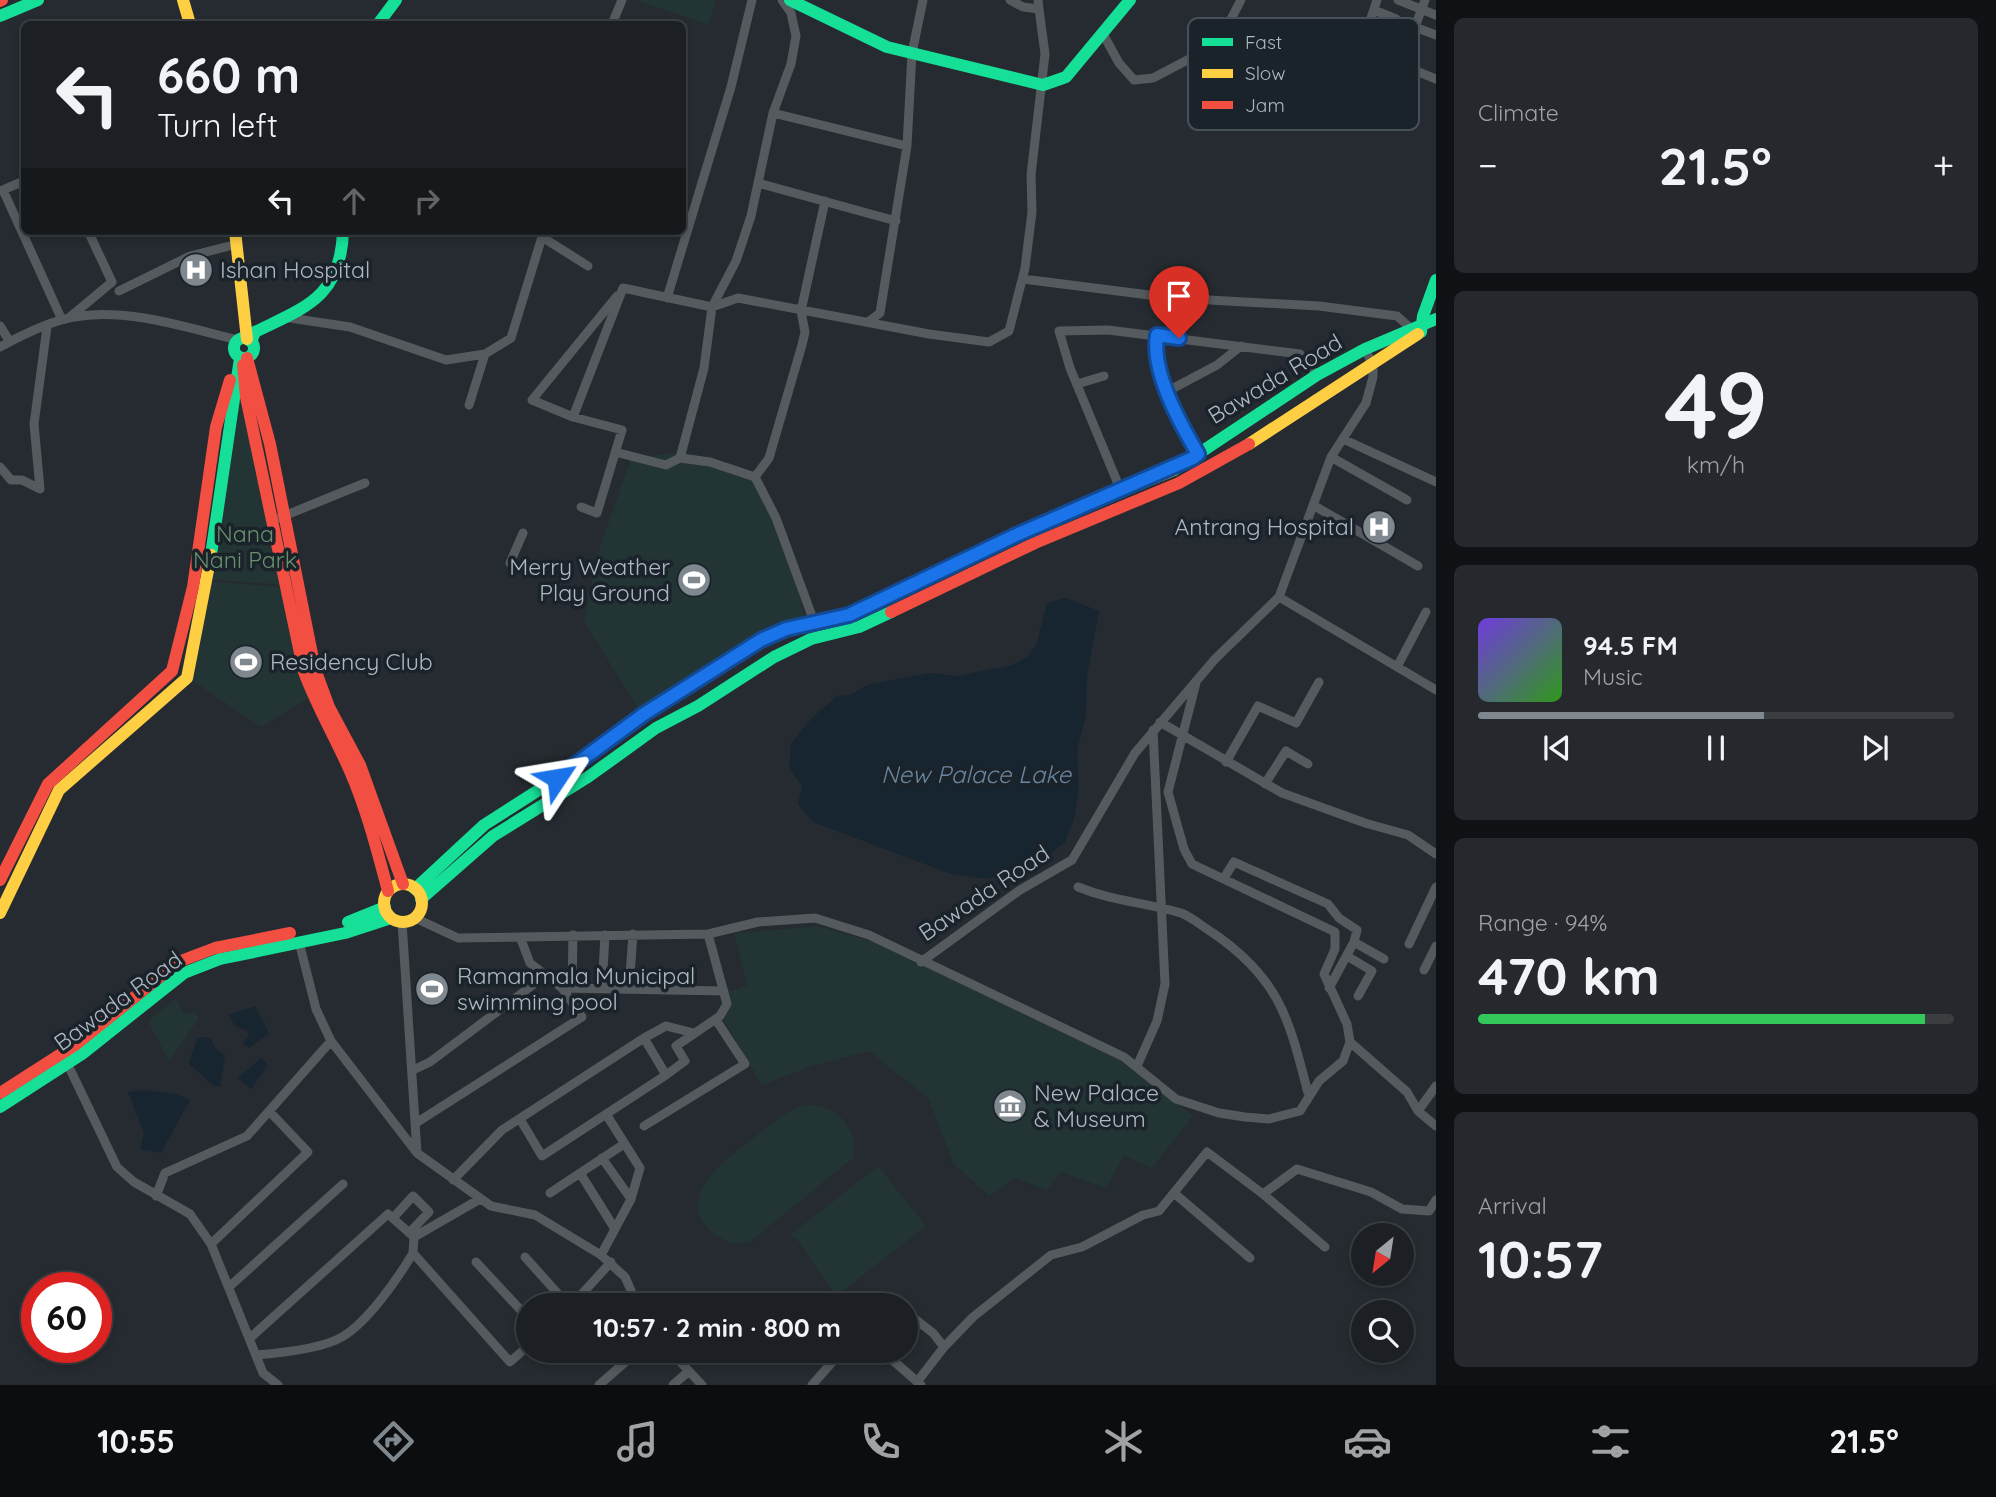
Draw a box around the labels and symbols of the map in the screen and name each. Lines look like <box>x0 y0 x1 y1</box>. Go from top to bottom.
legend <box>1188 18 1419 130</box>
text: Fast <box>1245 30 1282 54</box>
text: Slow <box>1245 61 1286 85</box>
text: Jam <box>1245 93 1285 117</box>
hospital icon: Ishan Hospital <box>177 251 215 289</box>
place label: Ishan Hospital <box>220 255 370 284</box>
pin <box>1149 266 1209 338</box>
street label: Bawada Road <box>1202 327 1347 430</box>
hospital icon: Antrang Hospital <box>1360 508 1398 546</box>
place label: Antrang Hospital <box>1174 512 1354 541</box>
park label: Nana Nani Park <box>193 519 297 574</box>
place label: Merry Weather Play Ground <box>509 552 670 607</box>
sports icon: Merry Weather Play Ground <box>675 561 713 599</box>
sports icon: Residency Club <box>227 643 265 681</box>
place label: Residency Club <box>270 647 433 676</box>
position arrow <box>520 741 594 815</box>
water label: New Palace Lake <box>881 759 1073 789</box>
street label: Bawada Road <box>913 838 1055 947</box>
street label: Bawada Road <box>48 944 187 1057</box>
place label: Ramanmala Municipal swimming pool <box>457 961 695 1016</box>
sports icon: Ramanmala Municipal swimming pool <box>413 970 451 1008</box>
place label: New Palace & Museum <box>1034 1078 1159 1133</box>
museum icon: New Palace & Museum <box>991 1087 1029 1125</box>
north arrow <box>1351 1223 1414 1286</box>
speed limit sign: 60 <box>21 1272 112 1363</box>

